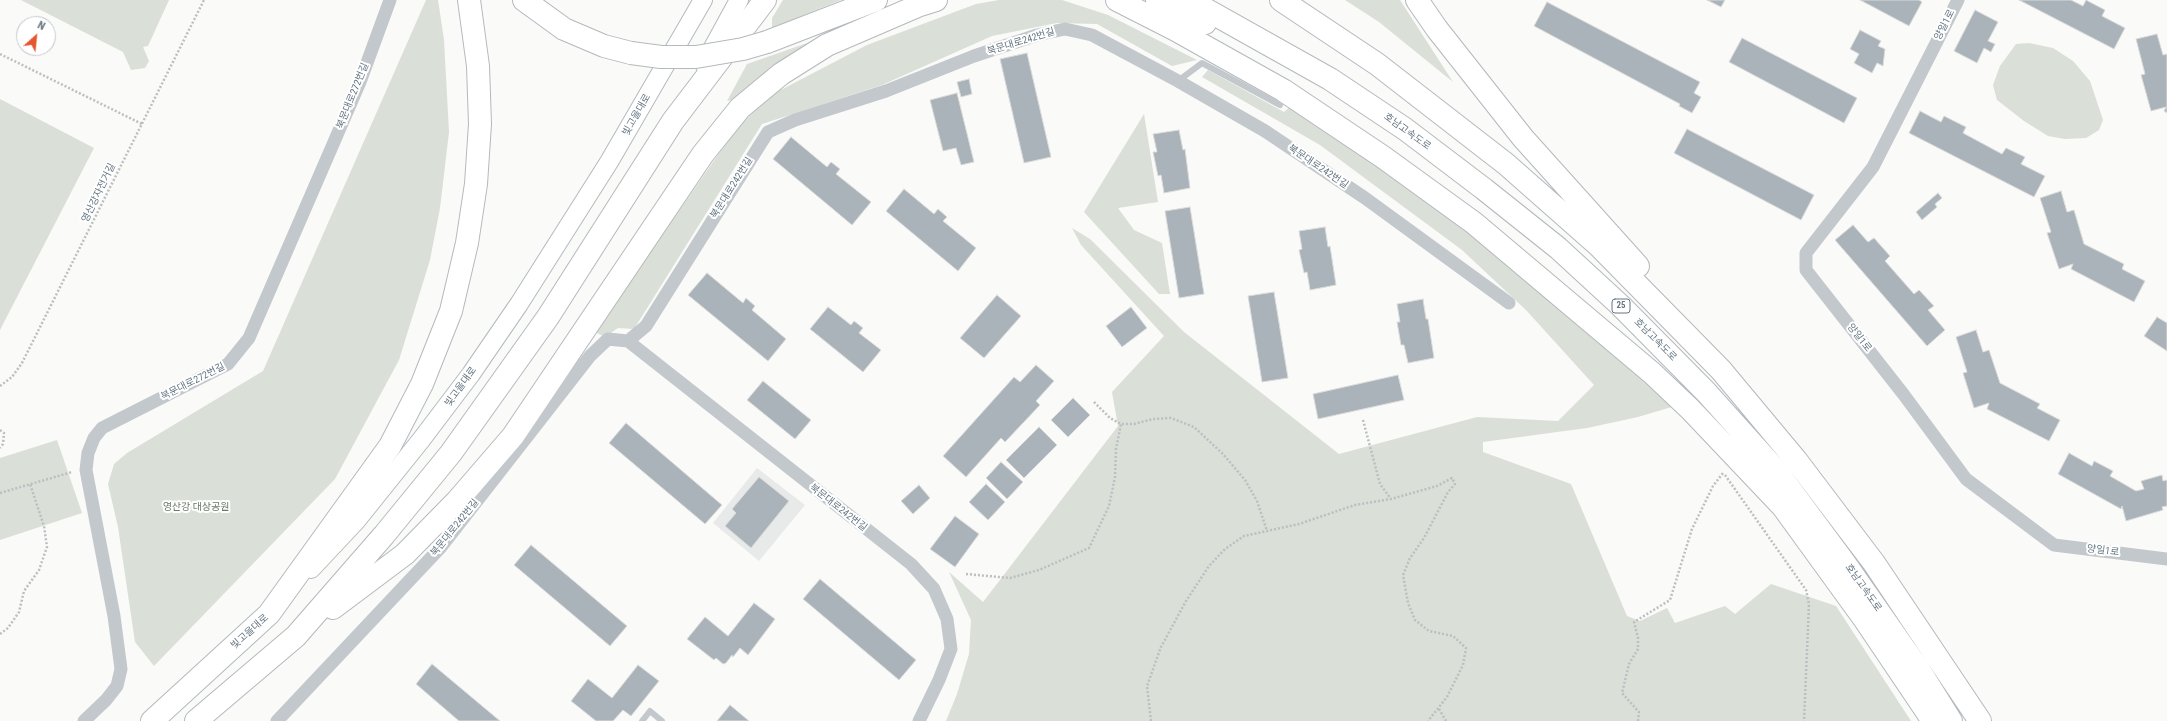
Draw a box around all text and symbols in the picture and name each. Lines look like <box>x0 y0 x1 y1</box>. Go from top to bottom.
street label: 양일1로 <box>1932 8 1958 42</box>
north arrow <box>16 16 56 56</box>
text: N <box>35 18 47 33</box>
street label: 북문대로242번길 <box>986 26 1056 58</box>
street label: 북문대로272번길 <box>334 61 372 131</box>
street label: 빛고을대로 <box>620 92 654 138</box>
street label: 호남고속도로 <box>1381 111 1433 153</box>
street label: 북문대로242번길 <box>1286 142 1350 192</box>
street label: 북문대로242번길 <box>708 155 756 221</box>
street label: 영산강자전거길 <box>79 161 119 225</box>
road number: 25 <box>1612 299 1630 313</box>
street label: 호남고속도로 <box>1631 316 1679 364</box>
street label: 양일1로 <box>1844 321 1874 355</box>
street label: 북문대로272번길 <box>159 361 227 403</box>
street label: 빛고을대로 <box>443 365 479 409</box>
street label: 북문대로242번길 <box>807 482 869 534</box>
street label: 북문대로242번길 <box>428 497 482 559</box>
park label: 영산강 대상공원 <box>163 501 229 513</box>
street label: 양일1로 <box>2086 543 2120 559</box>
street label: 호남고속도로 <box>1842 562 1884 614</box>
street label: 빛고을대로 <box>229 612 271 652</box>

